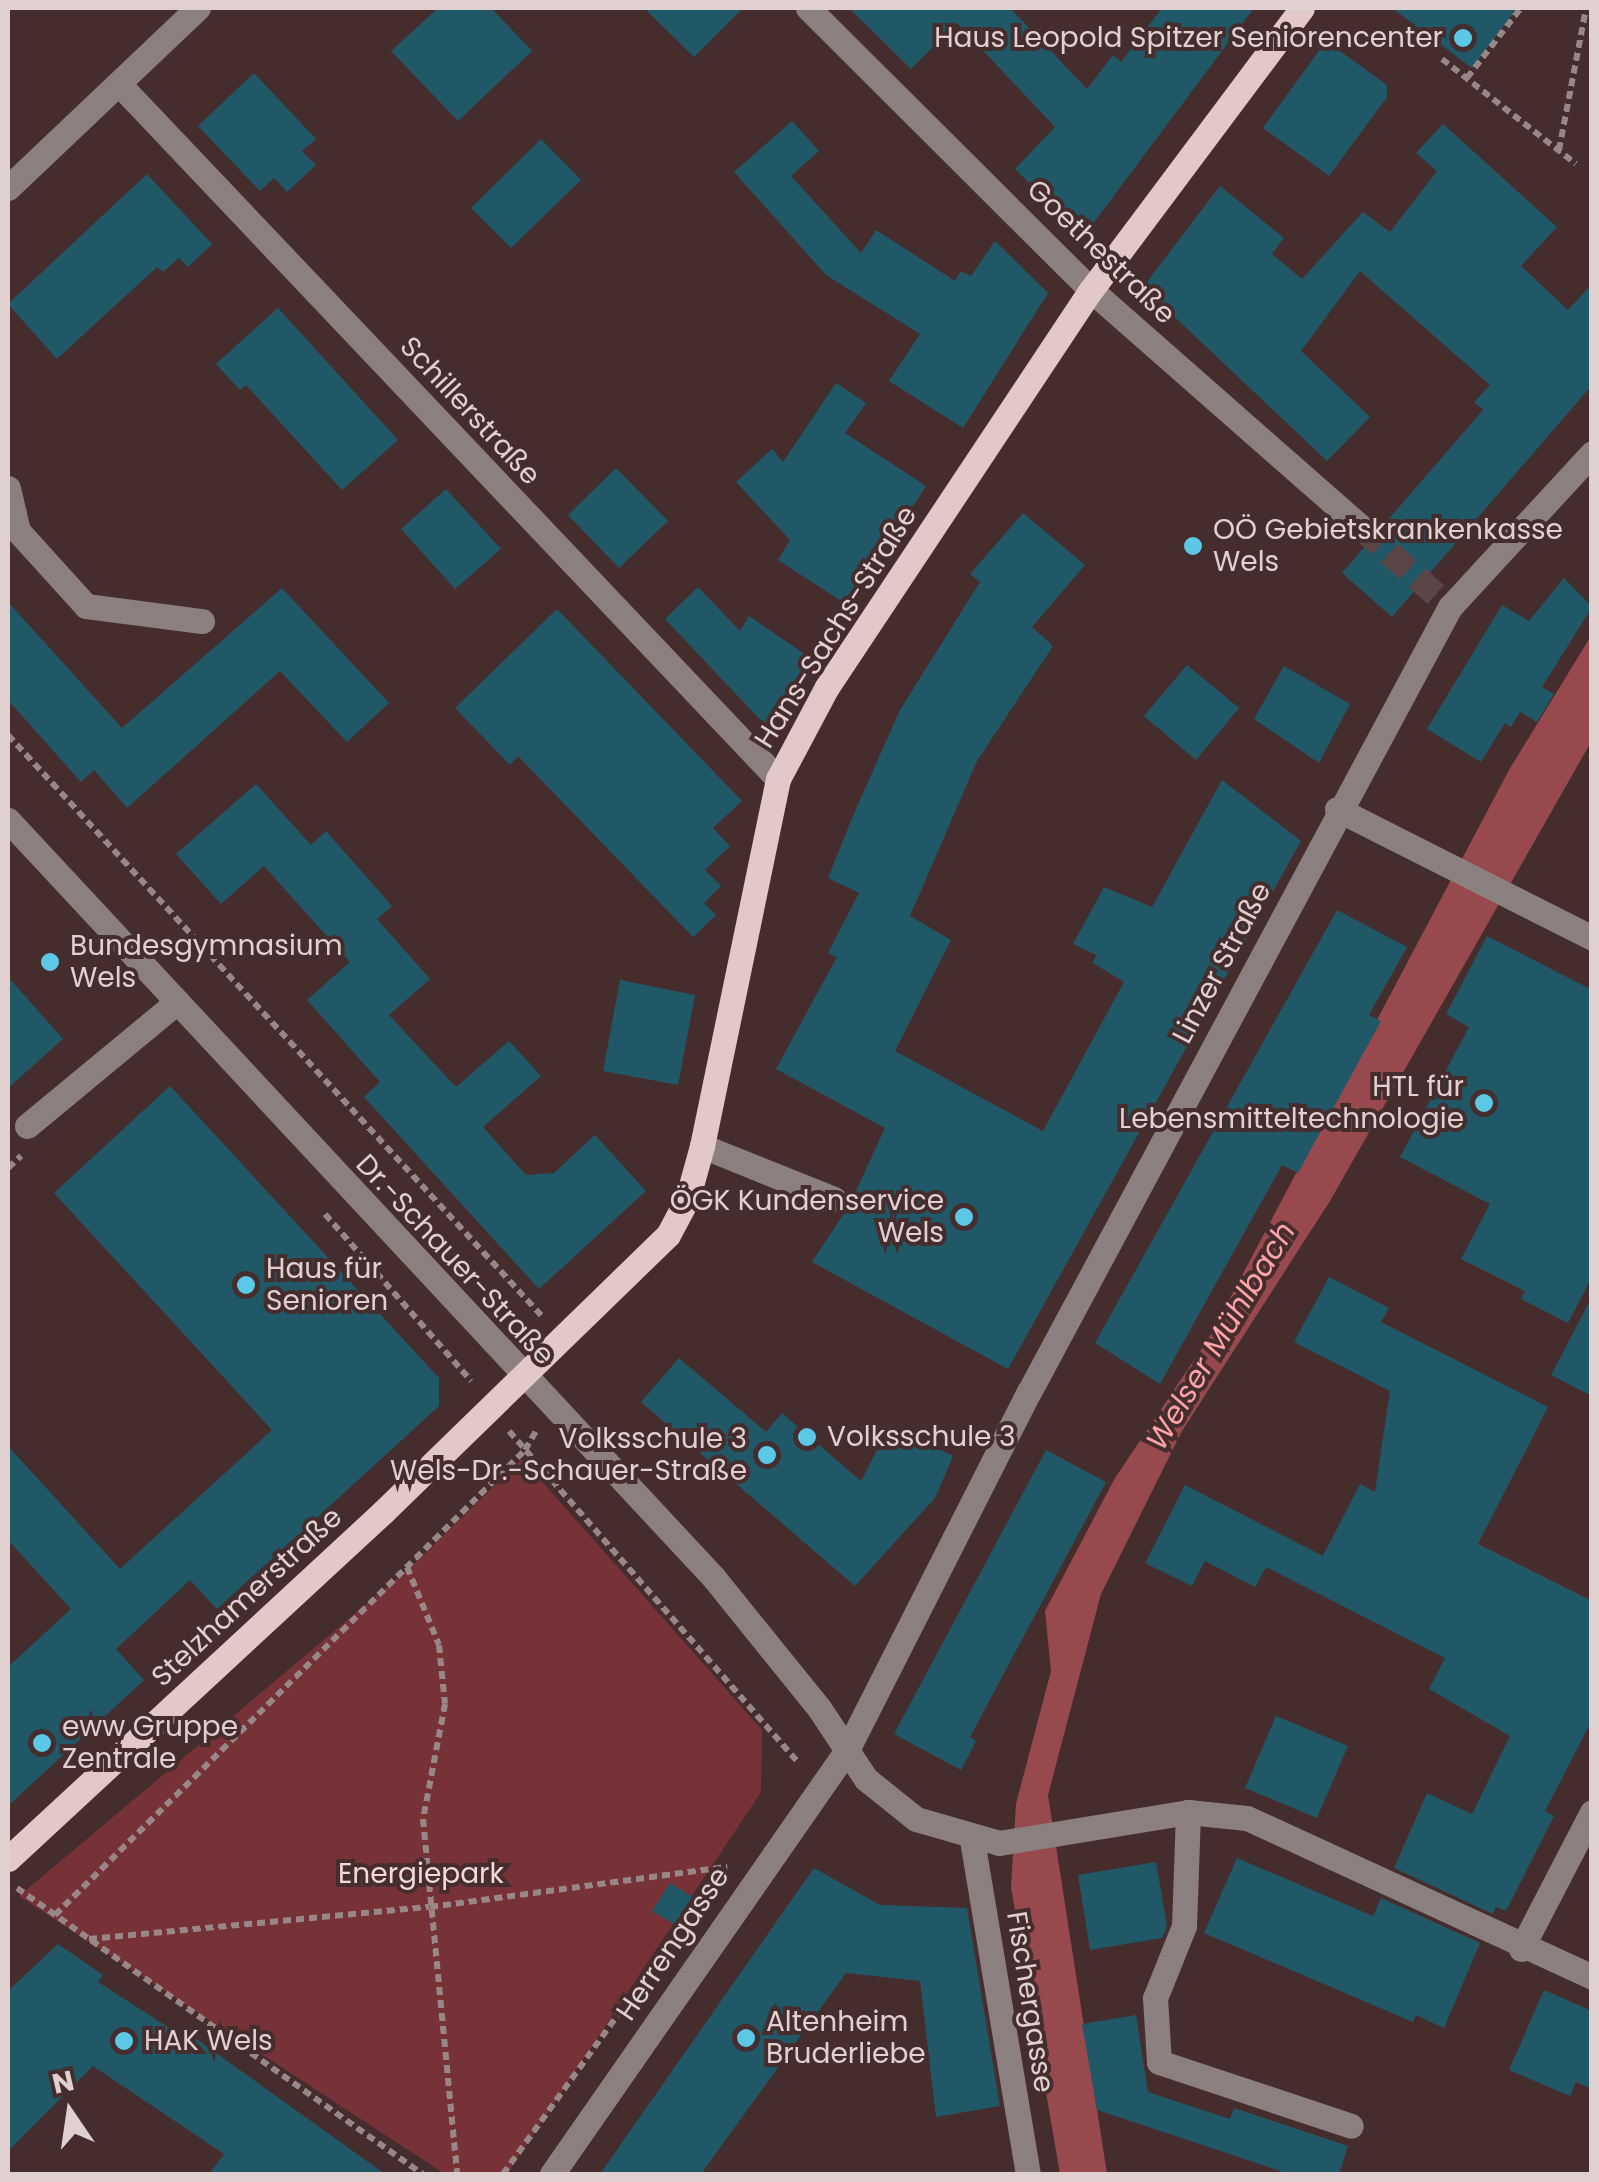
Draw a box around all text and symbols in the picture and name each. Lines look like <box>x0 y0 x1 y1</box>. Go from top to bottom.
place label: Haus Leopold Spitzer Seniorencenter <box>934 21 1443 55</box>
marker: Haus Leopold Spitzer Seniorencenter <box>1452 27 1474 49</box>
street label: Goethestraße <box>1020 173 1182 331</box>
street label: Schillerstraße <box>393 330 547 492</box>
street label: Hans-Sachs-Straße <box>748 500 924 754</box>
place label: OÖ Gebietskrankenkasse Wels <box>1213 513 1563 579</box>
marker: OÖ Gebietskrankenkasse Wels <box>1182 535 1204 557</box>
street label: Linzer Straße <box>1166 877 1278 1049</box>
place label: Bundesgymnasium Wels <box>70 929 343 995</box>
marker: Bundesgymnasium Wels <box>39 951 61 973</box>
place label: HTL für Lebensmitteltechnologie <box>1119 1070 1464 1136</box>
marker: HTL für Lebensmitteltechnologie <box>1473 1092 1495 1114</box>
street label: Dr.-Schauer-Straße <box>349 1148 561 1372</box>
place label: ÖGK Kundenservice Wels <box>670 1184 944 1250</box>
marker: ÖGK Kundenservice Wels <box>953 1206 975 1228</box>
water label: Welser Mühlbach <box>1139 1216 1303 1456</box>
place label: Haus für Senioren <box>266 1252 388 1318</box>
marker: Haus für Senioren <box>235 1274 257 1296</box>
place label: Volksschule 3 <box>827 1420 1015 1454</box>
place label: Volksschule 3 Wels-Dr.-Schauer-Straße <box>390 1422 747 1488</box>
marker: Volksschule 3 <box>796 1426 818 1448</box>
marker: Volksschule 3 Wels-Dr.-Schauer-Straße <box>756 1444 778 1466</box>
street label: Stelzhamerstraße <box>145 1500 349 1694</box>
place label: eww Gruppe Zentrale <box>62 1710 238 1776</box>
marker: eww Gruppe Zentrale <box>31 1732 53 1754</box>
park label: Energiepark <box>338 1857 504 1891</box>
street label: Herrengasse <box>609 1861 737 2027</box>
street label: Fischergasse <box>999 1909 1061 2095</box>
place label: Altenheim Bruderliebe <box>766 2005 926 2071</box>
place label: HAK Wels <box>144 2024 273 2058</box>
marker: Altenheim Bruderliebe <box>735 2027 757 2049</box>
marker: HAK Wels <box>113 2030 135 2052</box>
text: N <box>48 2061 78 2104</box>
north arrow <box>20 2062 120 2162</box>

